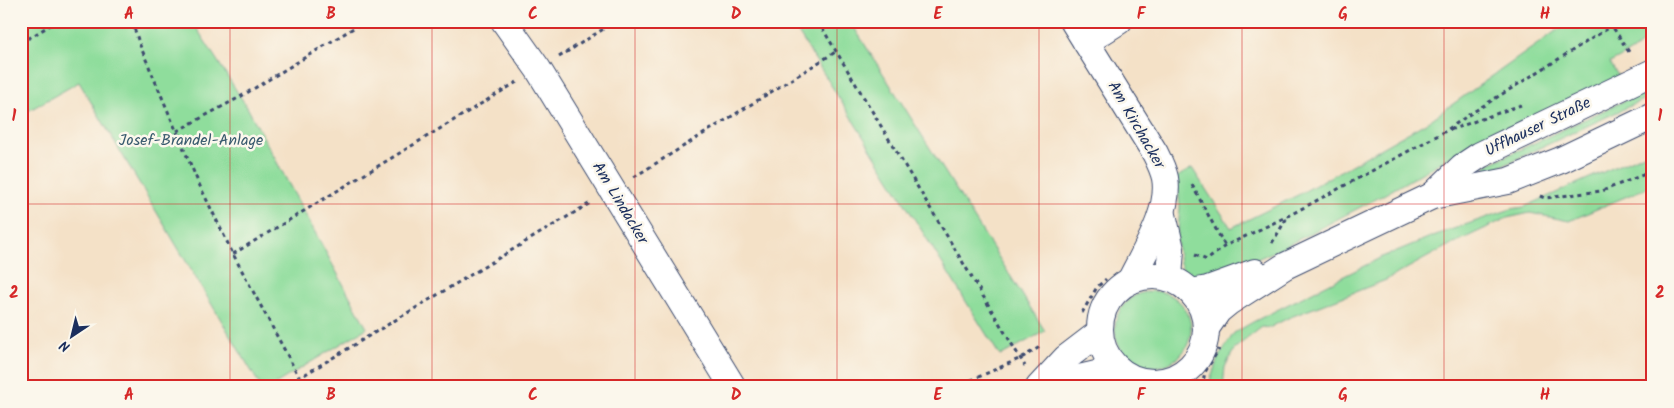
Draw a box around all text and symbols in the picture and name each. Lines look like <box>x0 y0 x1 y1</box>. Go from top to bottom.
text: A <box>124 2 134 27</box>
text: B <box>326 2 336 27</box>
text: C <box>528 2 538 27</box>
text: D <box>731 2 742 27</box>
text: E <box>934 2 944 27</box>
text: F <box>1137 2 1147 27</box>
text: G <box>1338 2 1348 27</box>
text: H <box>1540 2 1550 27</box>
street label: Am Kirchacker <box>1101 76 1172 175</box>
street label: Uffhauser Straße <box>1481 91 1595 163</box>
text: 1 <box>12 104 17 129</box>
text: 1 <box>1658 104 1663 129</box>
park label: Josef-Brandel-Anlage <box>119 128 263 153</box>
street label: Am Lindacker <box>585 157 655 251</box>
text: 2 <box>9 281 19 306</box>
text: 2 <box>1655 281 1665 306</box>
north arrow <box>48 310 98 360</box>
text: N <box>55 334 75 357</box>
text: A <box>124 383 134 408</box>
text: B <box>326 383 336 408</box>
text: C <box>528 383 538 408</box>
text: D <box>731 383 742 408</box>
text: E <box>934 383 944 408</box>
text: F <box>1137 383 1147 408</box>
text: G <box>1338 383 1348 408</box>
text: H <box>1540 383 1550 408</box>

